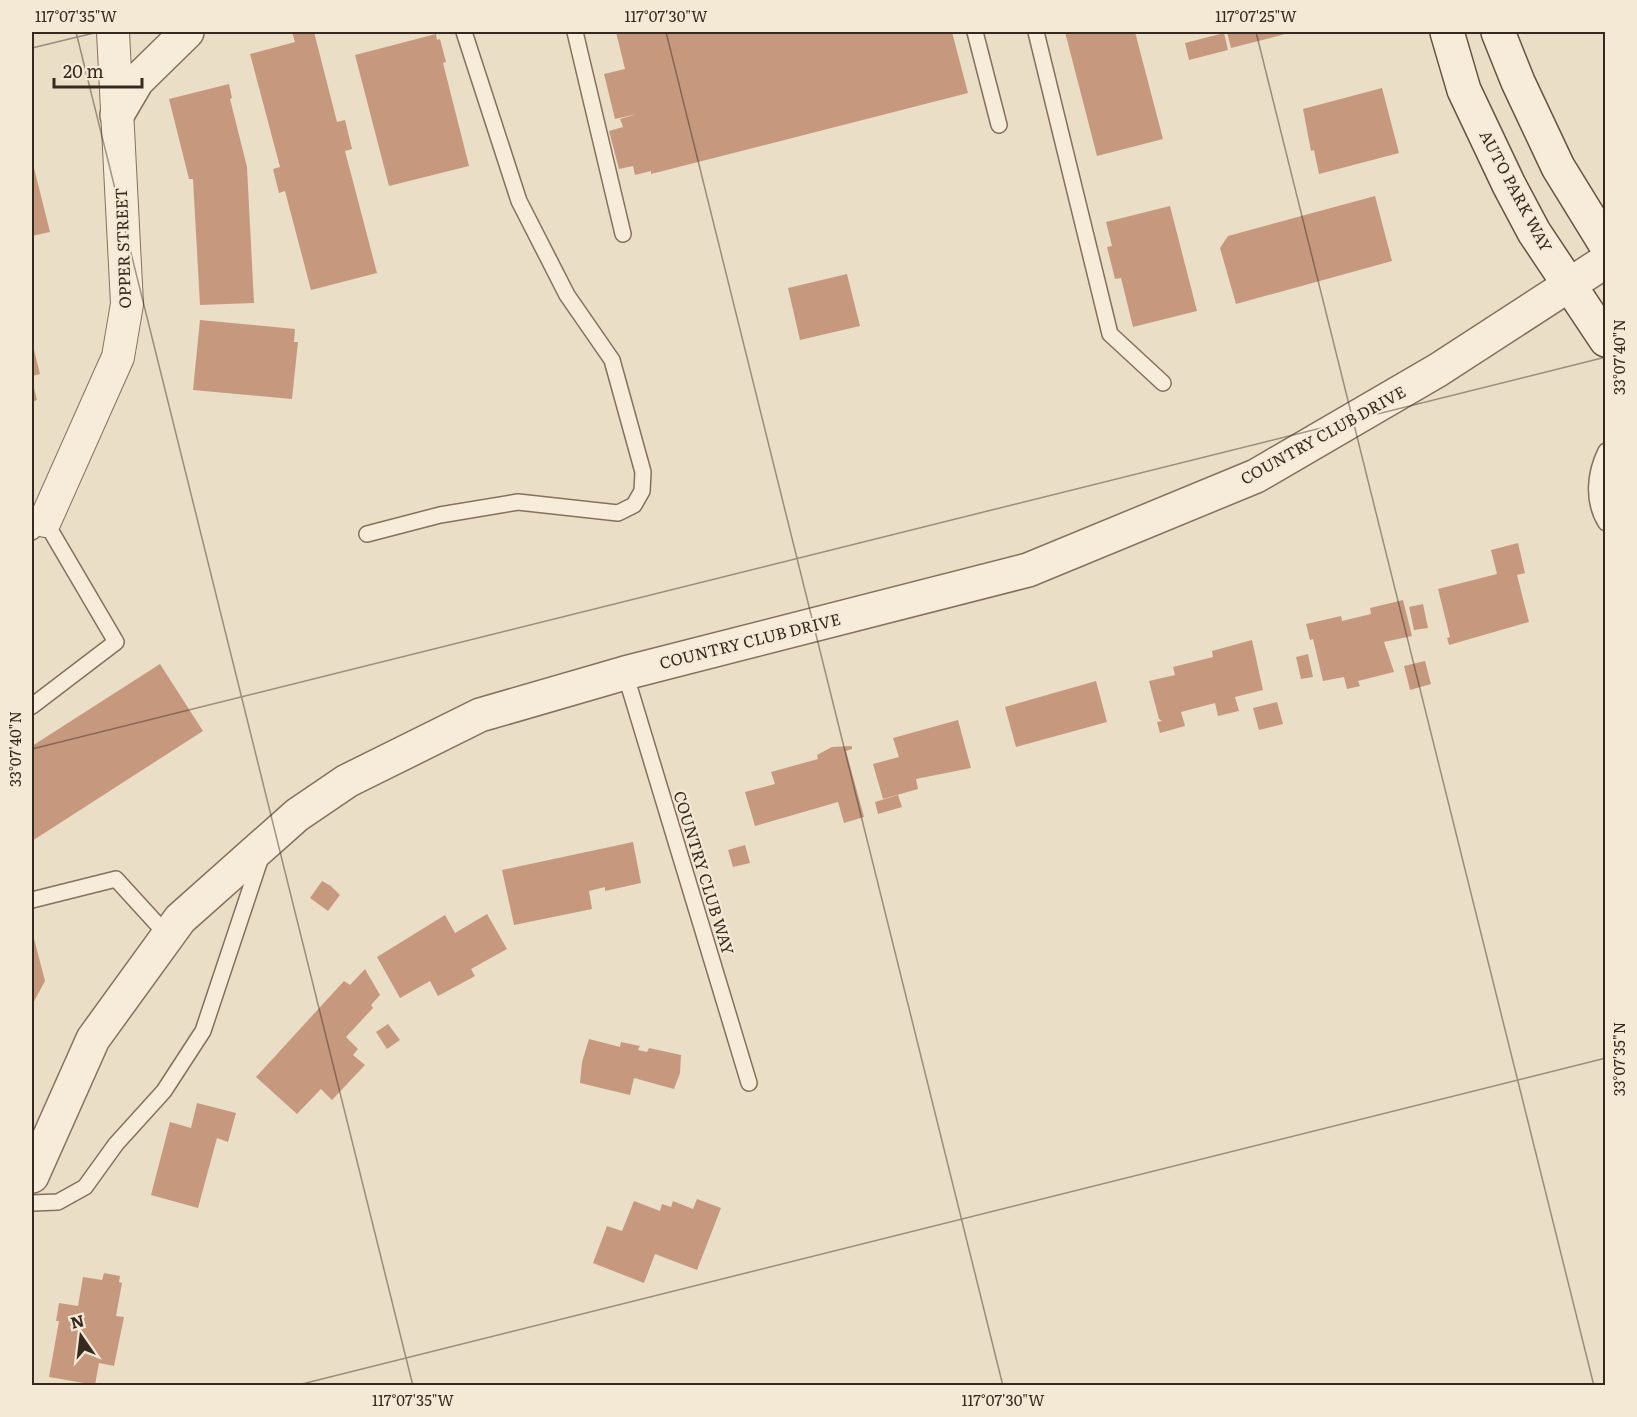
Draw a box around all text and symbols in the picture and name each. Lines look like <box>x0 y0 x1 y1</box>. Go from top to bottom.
text: 117°07'35"W <box>35 4 118 27</box>
text: 117°07'30"W <box>624 4 708 27</box>
text: 117°07'25"W <box>1215 4 1297 27</box>
scale bar <box>54 51 142 89</box>
text: 20 m <box>63 57 104 84</box>
street label: AUTO PARK WAY <box>1475 125 1559 256</box>
street label: OPPER STREET <box>108 187 136 309</box>
text: 33°07'40"N <box>1607 319 1630 395</box>
street label: COUNTRY CLUB DRIVE <box>1235 379 1410 490</box>
street label: COUNTRY CLUB DRIVE <box>657 606 843 674</box>
text: 33°07'40"N <box>3 711 26 787</box>
street label: COUNTRY CLUB WAY <box>669 788 742 958</box>
text: 33°07'35"N <box>1607 1022 1630 1096</box>
north arrow <box>51 1306 111 1366</box>
text: N <box>68 1307 87 1334</box>
text: 117°07'35"W <box>372 1388 455 1411</box>
text: 117°07'30"W <box>961 1388 1045 1411</box>

